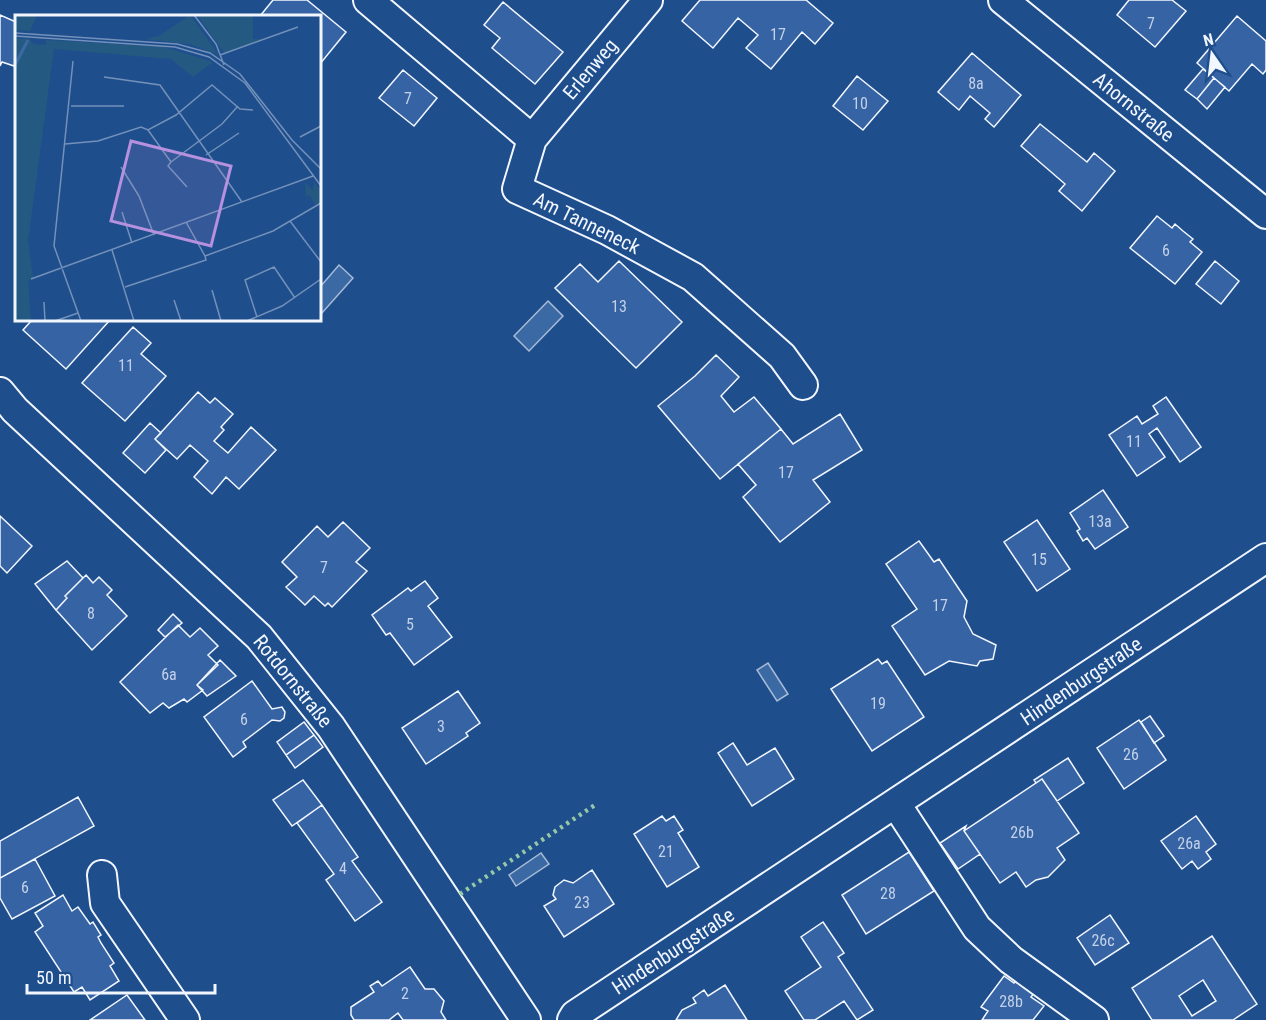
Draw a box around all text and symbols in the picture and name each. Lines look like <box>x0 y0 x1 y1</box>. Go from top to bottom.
house number: 7 <box>1147 14 1155 33</box>
inset map <box>15 15 321 321</box>
north arrow <box>1182 24 1242 84</box>
house number: 17 <box>770 25 786 44</box>
text: N <box>1201 30 1216 50</box>
street label: Erlenweg <box>558 34 622 104</box>
street label: Ahornstraße <box>1089 67 1179 147</box>
house number: 8a <box>968 74 984 93</box>
house number: 7 <box>404 89 412 108</box>
house number: 10 <box>852 94 868 113</box>
street label: Am Tanneneck <box>530 187 644 259</box>
house number: 6 <box>1162 241 1170 260</box>
house number: 13 <box>611 297 627 316</box>
house number: 11 <box>118 356 134 375</box>
house number: 11 <box>1126 432 1142 451</box>
house number: 17 <box>778 463 794 482</box>
house number: 13a <box>1088 512 1112 531</box>
house number: 15 <box>1031 550 1047 569</box>
house number: 7 <box>320 558 328 577</box>
house number: 17 <box>932 596 948 615</box>
house number: 8 <box>87 604 95 623</box>
house number: 5 <box>406 615 414 634</box>
street label: Rotdornstraße <box>248 630 338 732</box>
street label: Hindenburgstraße <box>1016 632 1146 730</box>
house number: 6a <box>161 665 177 684</box>
house number: 19 <box>870 694 886 713</box>
house number: 6 <box>240 710 248 729</box>
house number: 3 <box>437 717 445 736</box>
house number: 26 <box>1123 745 1139 764</box>
house number: 26b <box>1010 823 1034 842</box>
house number: 26a <box>1177 834 1201 853</box>
house number: 21 <box>658 842 674 861</box>
house number: 4 <box>339 859 347 878</box>
house number: 6 <box>21 878 29 897</box>
house number: 28 <box>880 884 896 903</box>
house number: 23 <box>574 893 590 912</box>
street label: Hindenburgstraße <box>607 903 739 999</box>
house number: 26c <box>1091 931 1115 950</box>
scale bar <box>27 957 214 995</box>
text: 50 m <box>36 967 71 988</box>
house number: 2 <box>401 984 409 1003</box>
house number: 28b <box>999 992 1023 1011</box>

